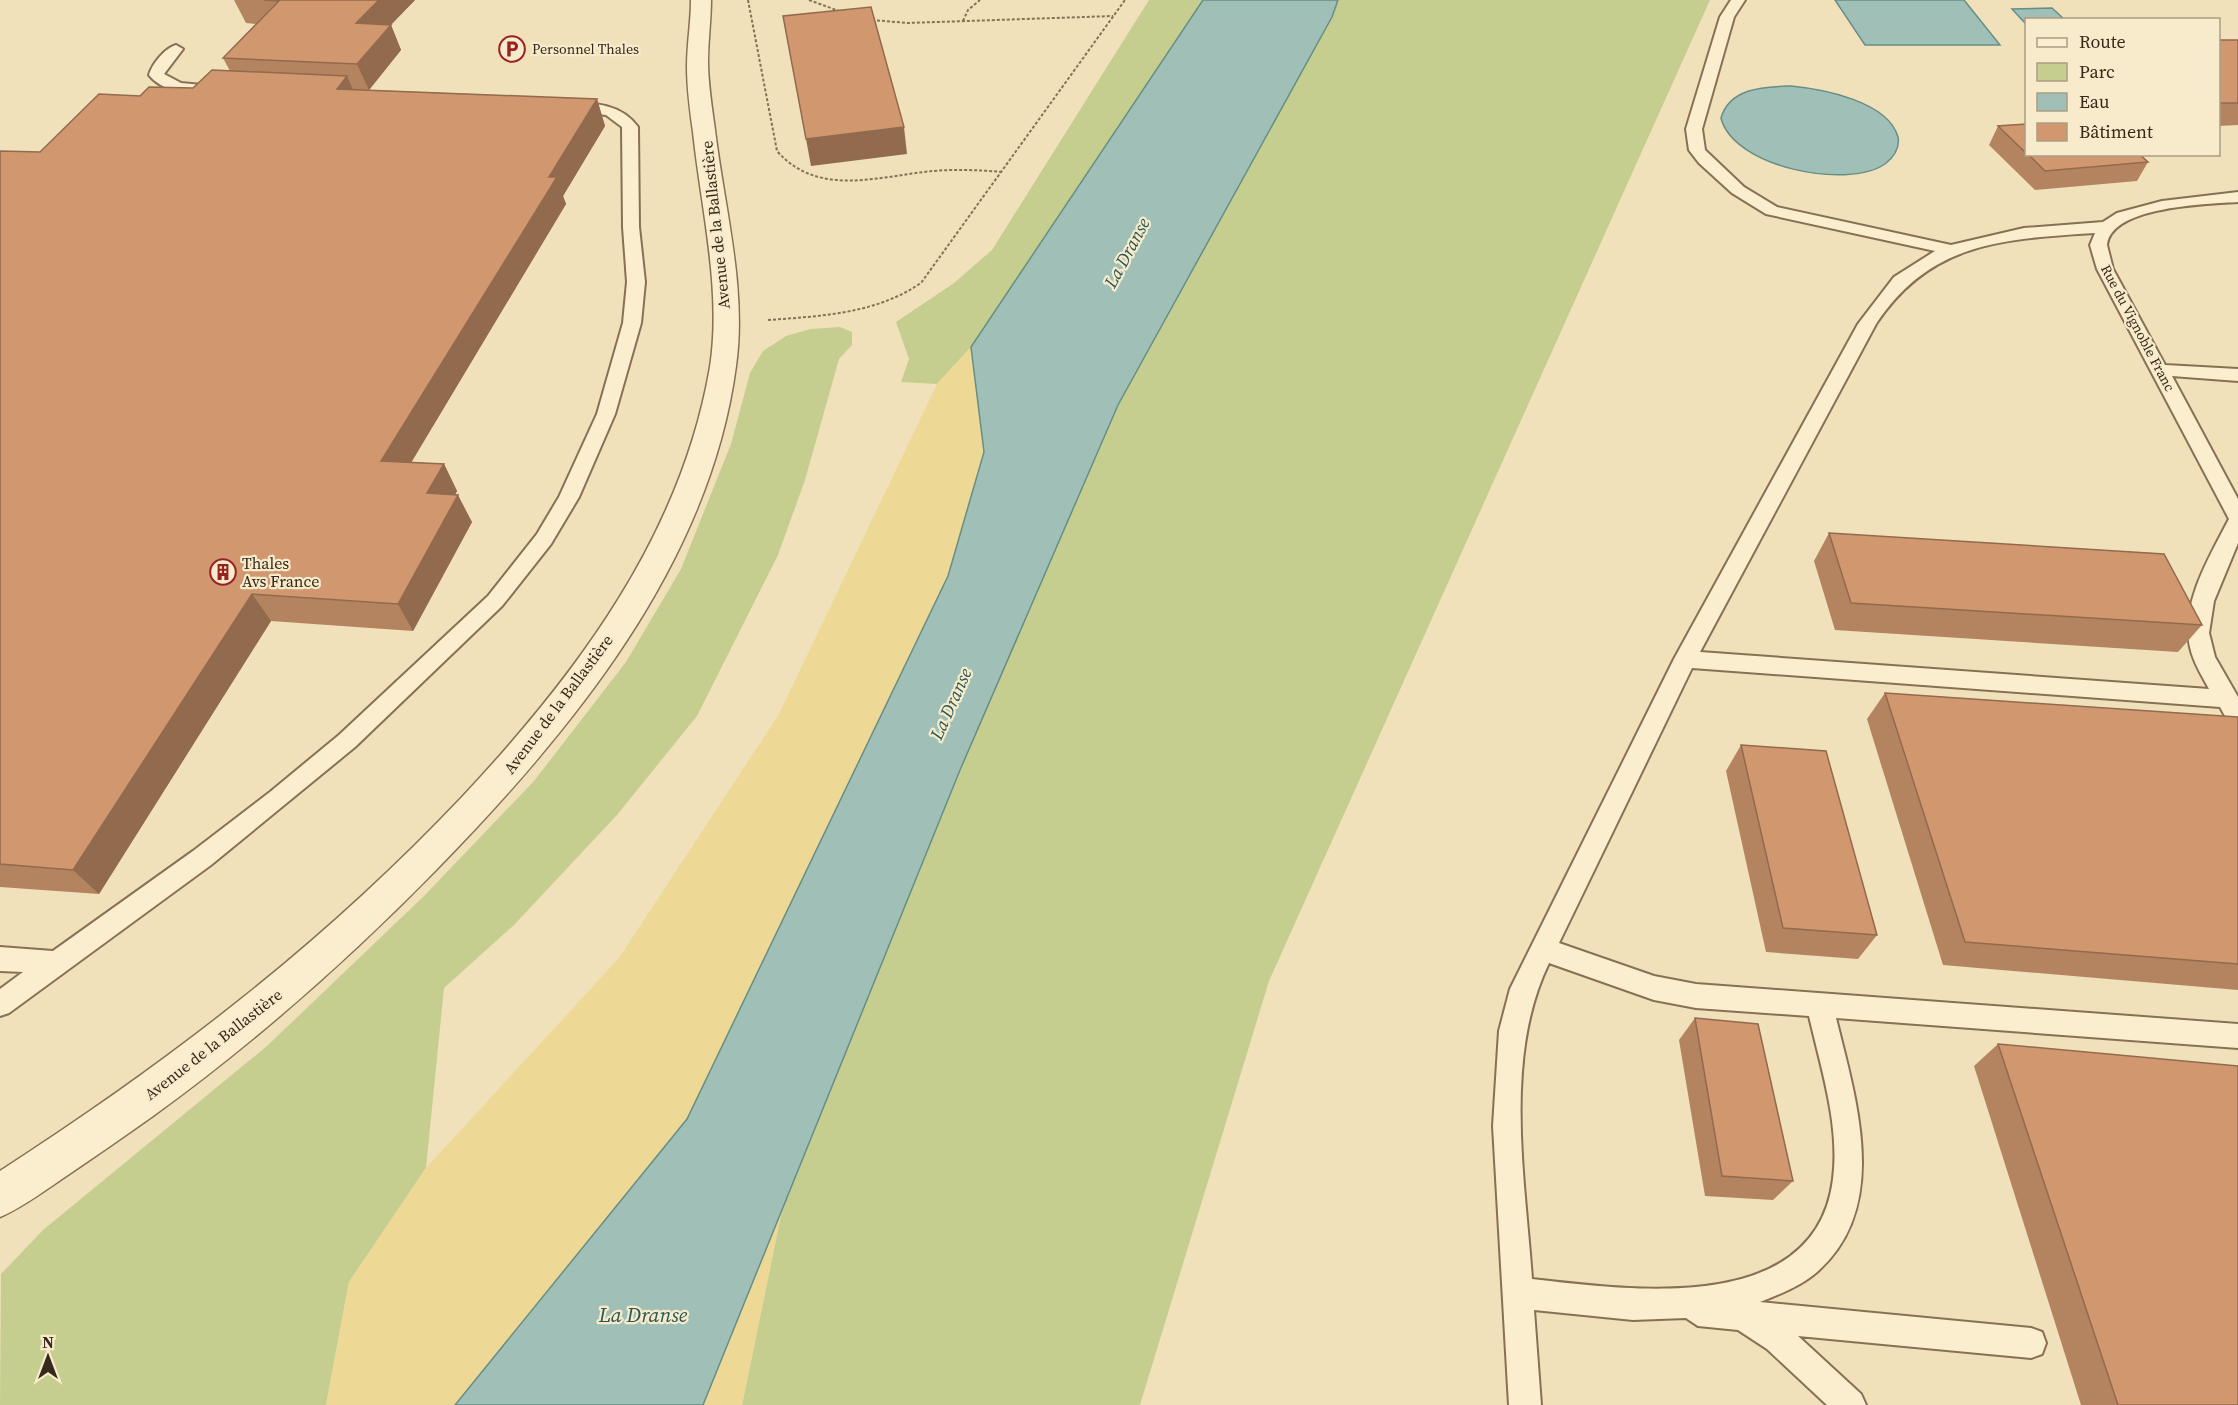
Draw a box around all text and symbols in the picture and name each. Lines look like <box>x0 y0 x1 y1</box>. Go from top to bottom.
legend <box>2025 18 2220 156</box>
text: Route <box>2079 29 2126 54</box>
parking icon: Personnel Thales <box>497 34 527 64</box>
place label: Personnel Thales <box>532 39 639 59</box>
text: Parc <box>2079 59 2115 84</box>
text: Eau <box>2079 89 2110 114</box>
text: Bâtiment <box>2079 119 2153 144</box>
street label: Avenue de la Ballastière <box>695 140 735 310</box>
water label: La Dranse <box>1097 213 1156 293</box>
street label: Rue du Vignoble Franc <box>2096 261 2180 395</box>
place label: Thales Avs France <box>242 552 320 592</box>
building icon: Thales Avs France <box>208 557 238 587</box>
street label: Avenue de la Ballastière <box>498 630 618 778</box>
water label: La Dranse <box>923 663 978 744</box>
street label: Avenue de la Ballastière <box>140 983 286 1105</box>
water label: La Dranse <box>598 1300 688 1329</box>
north arrow <box>18 1327 78 1387</box>
text: N <box>42 1331 54 1353</box>

